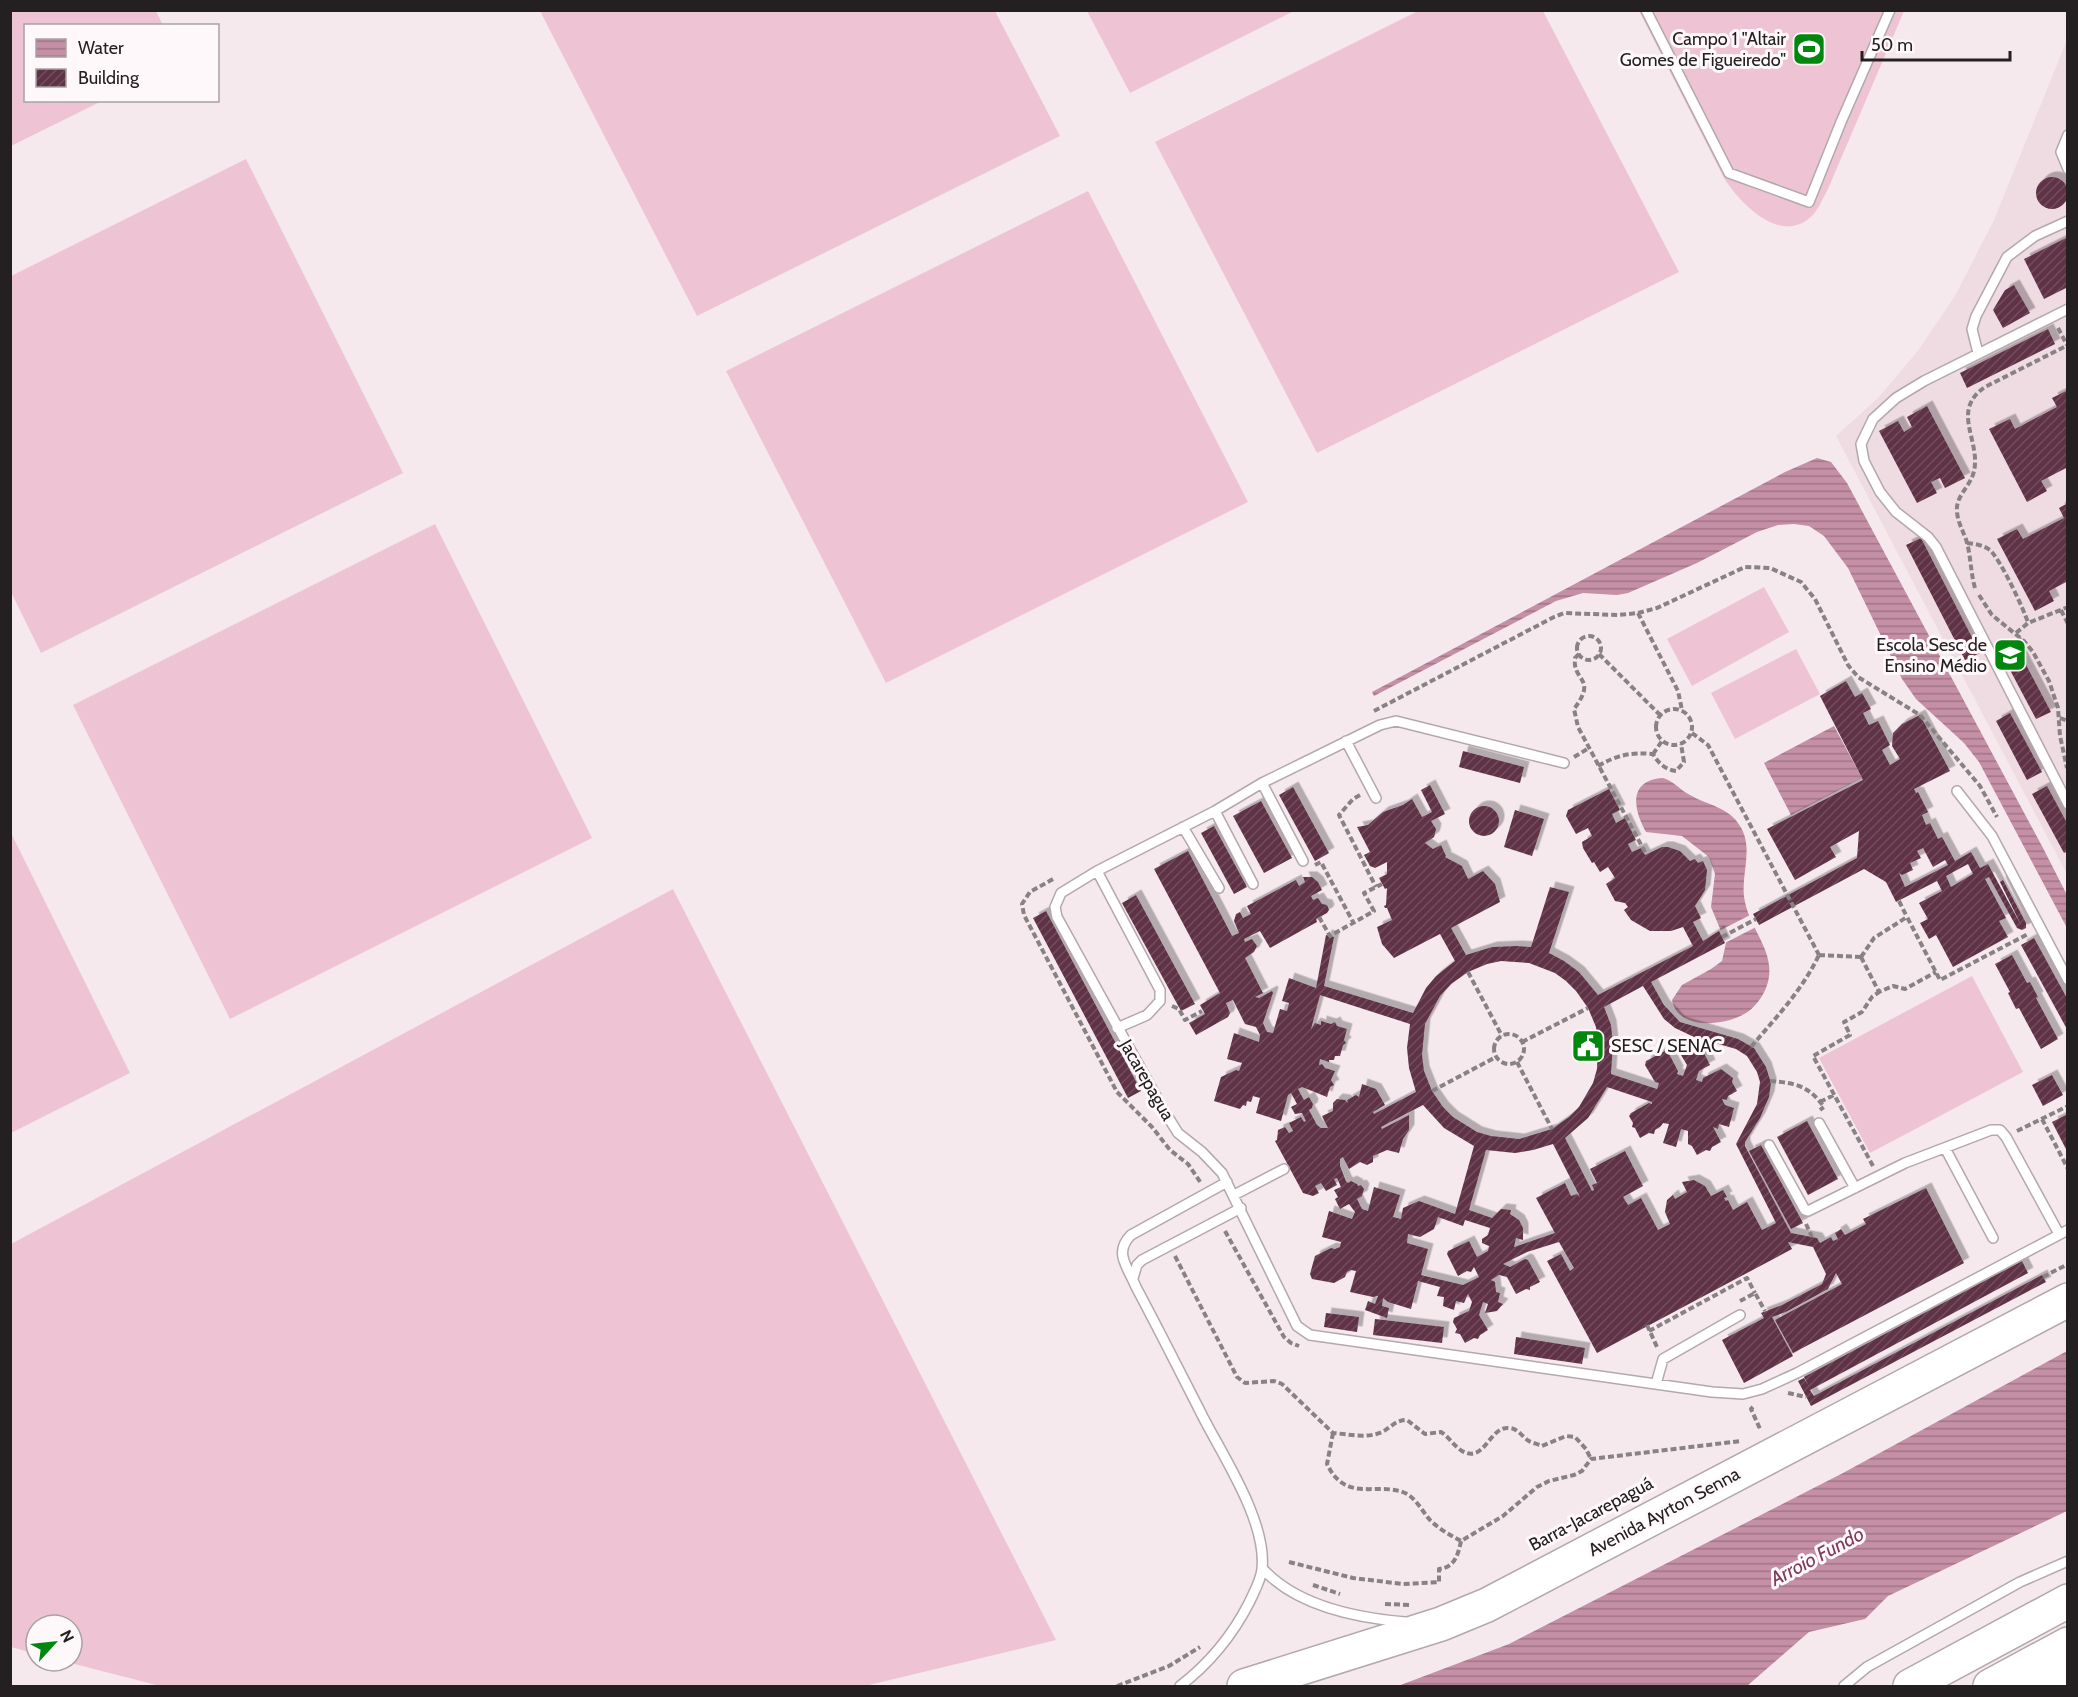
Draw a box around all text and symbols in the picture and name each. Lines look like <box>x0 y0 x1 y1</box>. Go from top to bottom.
legend <box>24 24 219 102</box>
scale bar <box>1862 24 2010 62</box>
place label: Campo 1 "Altair Gomes de Figueiredo" <box>1620 28 1786 71</box>
sports icon: Campo 1 "Altair Gomes de Figueiredo" <box>1791 31 1827 67</box>
text: 50 m <box>1871 34 1913 56</box>
text: Water <box>78 37 124 59</box>
text: Building <box>78 67 140 89</box>
place label: Escola Sesc de Ensino Médio <box>1876 634 1987 677</box>
school or university icon: Escola Sesc de Ensino Médio <box>1992 637 2028 673</box>
public building icon: SESC / SENAC <box>1570 1028 1606 1064</box>
street label: Jacarepagua <box>1114 1035 1179 1125</box>
place label: SESC / SENAC <box>1611 1035 1722 1057</box>
street label: Avenida Ayrton Senna <box>1584 1463 1744 1561</box>
street label: Barra-Jacarepaguá <box>1525 1472 1657 1556</box>
water label: Arroio Fundo <box>1765 1521 1868 1591</box>
north arrow <box>24 1613 84 1673</box>
text: N <box>56 1627 78 1646</box>

